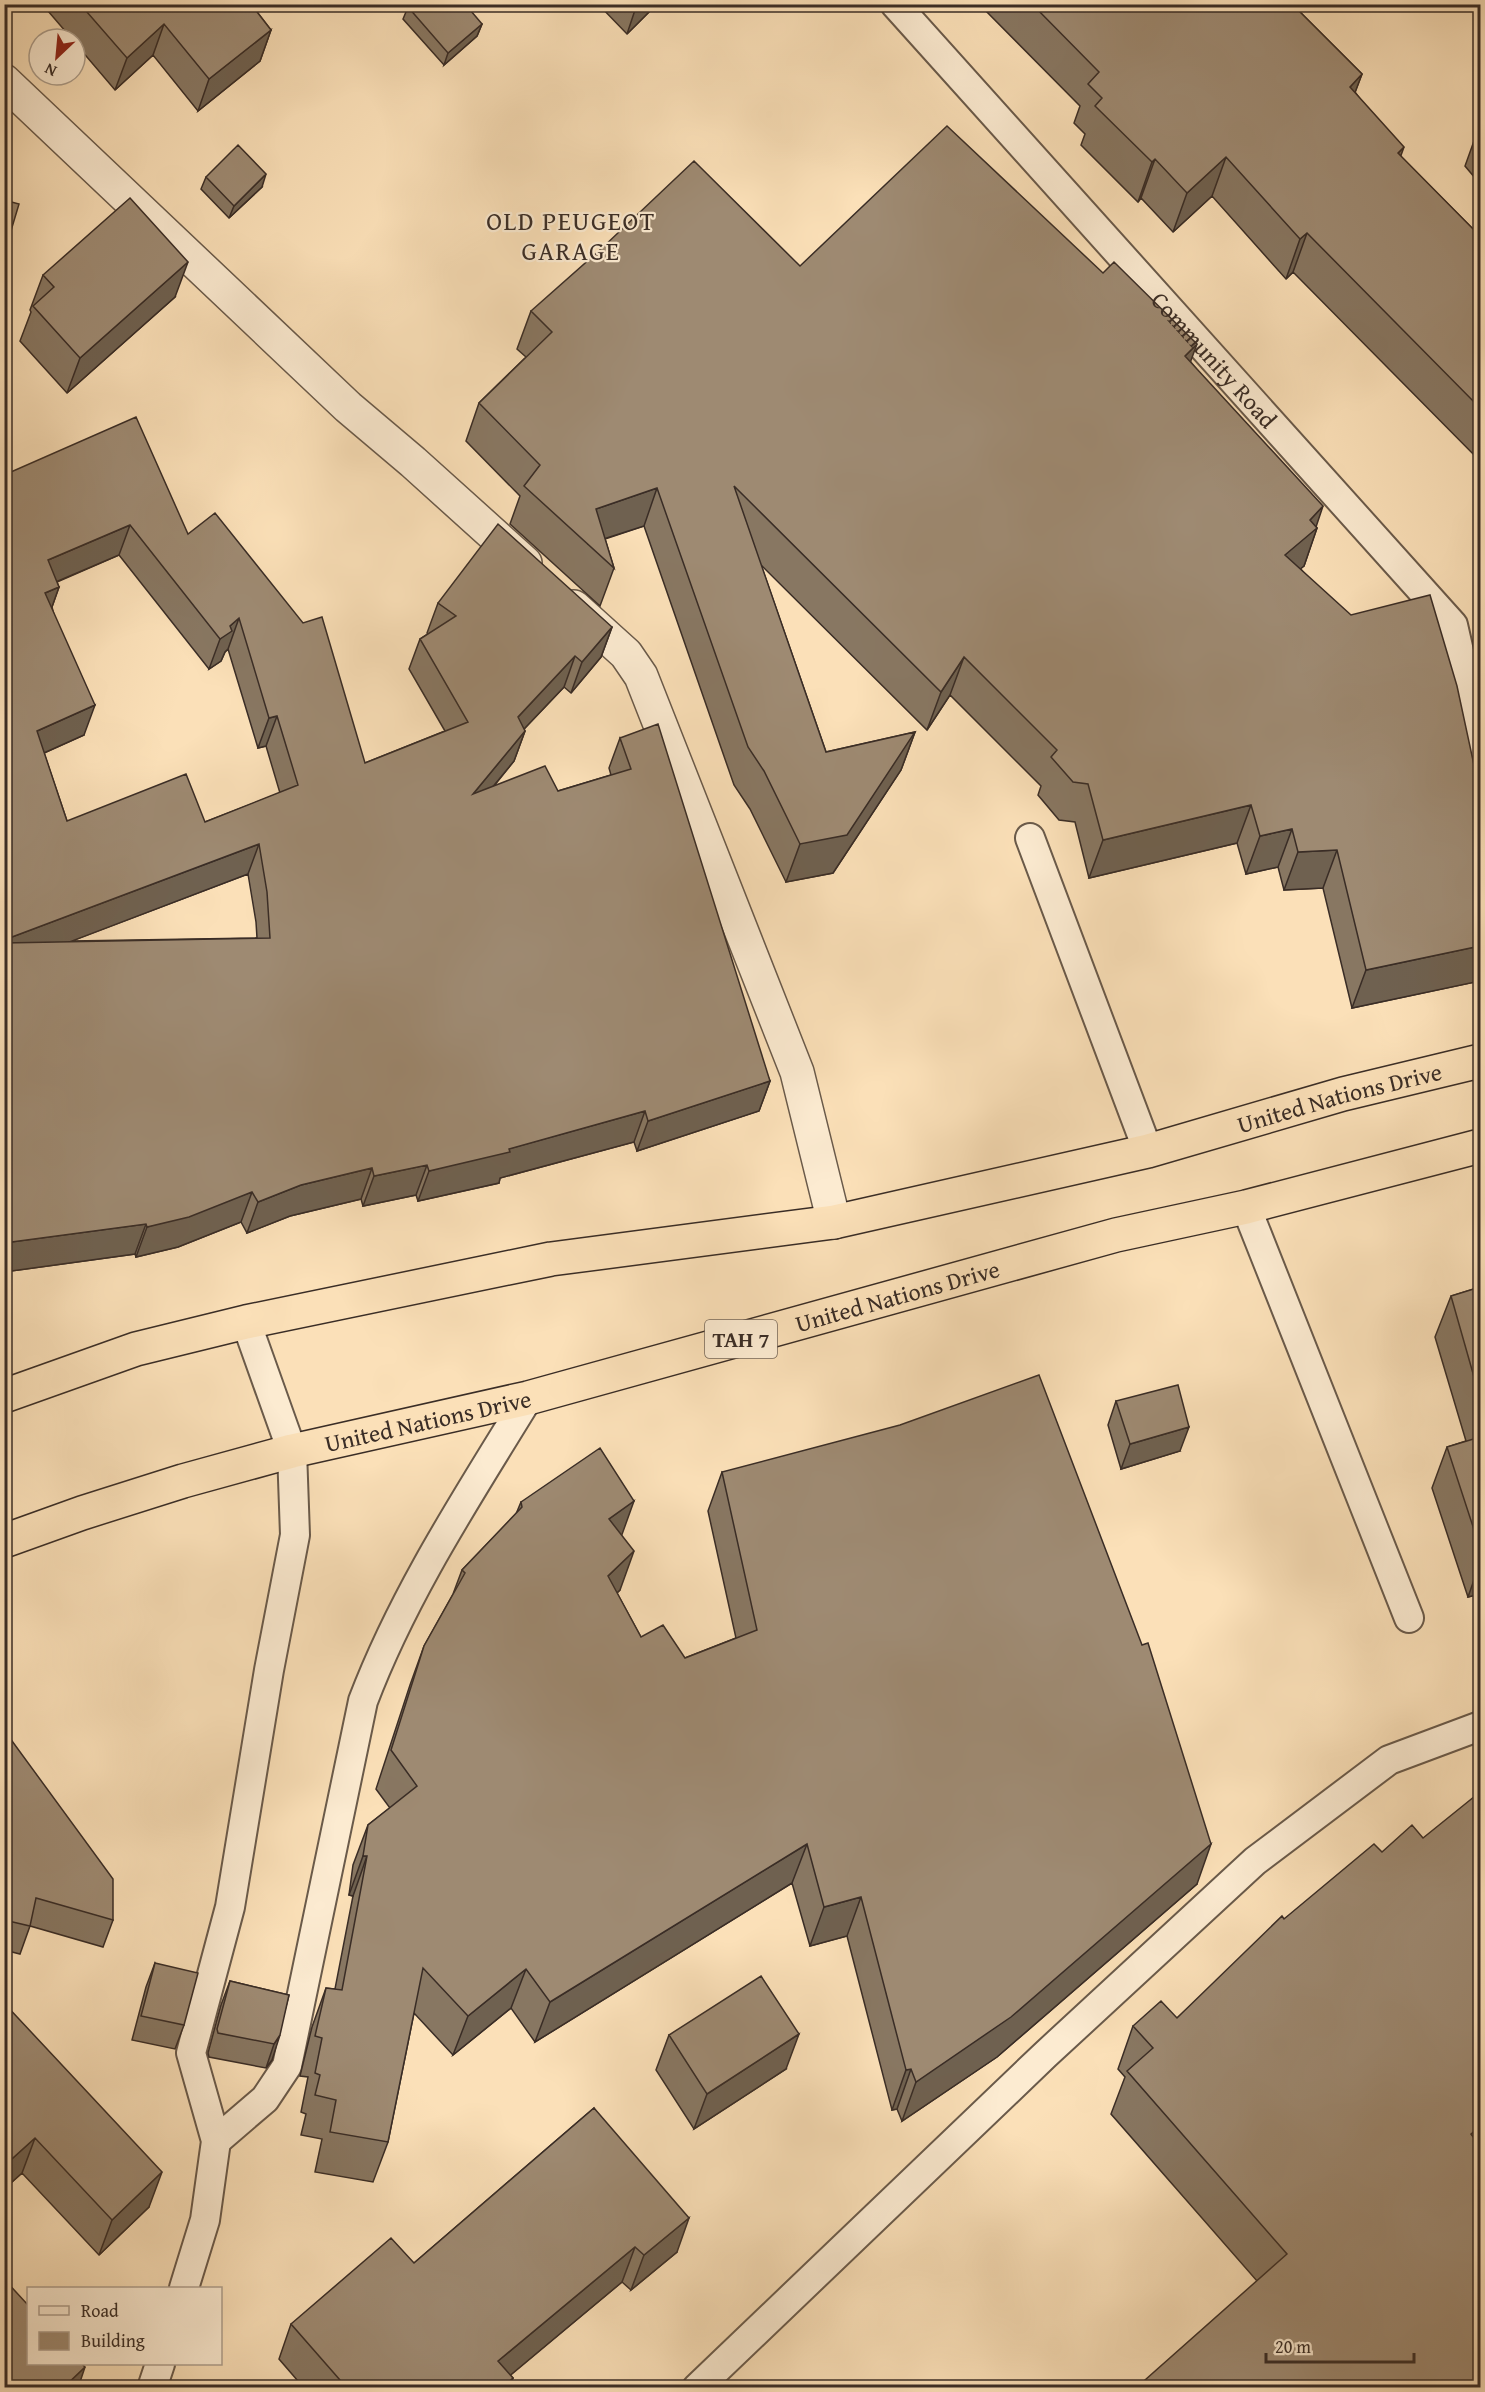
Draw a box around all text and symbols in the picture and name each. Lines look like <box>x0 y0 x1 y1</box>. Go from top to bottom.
north arrow <box>27 27 87 87</box>
text: N <box>40 57 60 84</box>
district label: OLD PEUGEOT GARAGE <box>486 201 656 270</box>
street label: Community Road <box>1143 283 1286 436</box>
street label: United Nations Drive <box>1233 1053 1445 1142</box>
street label: United Nations Drive <box>791 1251 1003 1341</box>
road number: TAH 7 <box>705 1320 777 1358</box>
street label: United Nations Drive <box>321 1380 534 1461</box>
legend <box>27 2287 222 2365</box>
text: Road <box>81 2297 119 2324</box>
scale bar <box>1266 2326 1414 2364</box>
text: Building <box>81 2327 145 2354</box>
text: 20 m <box>1275 2333 1311 2360</box>

